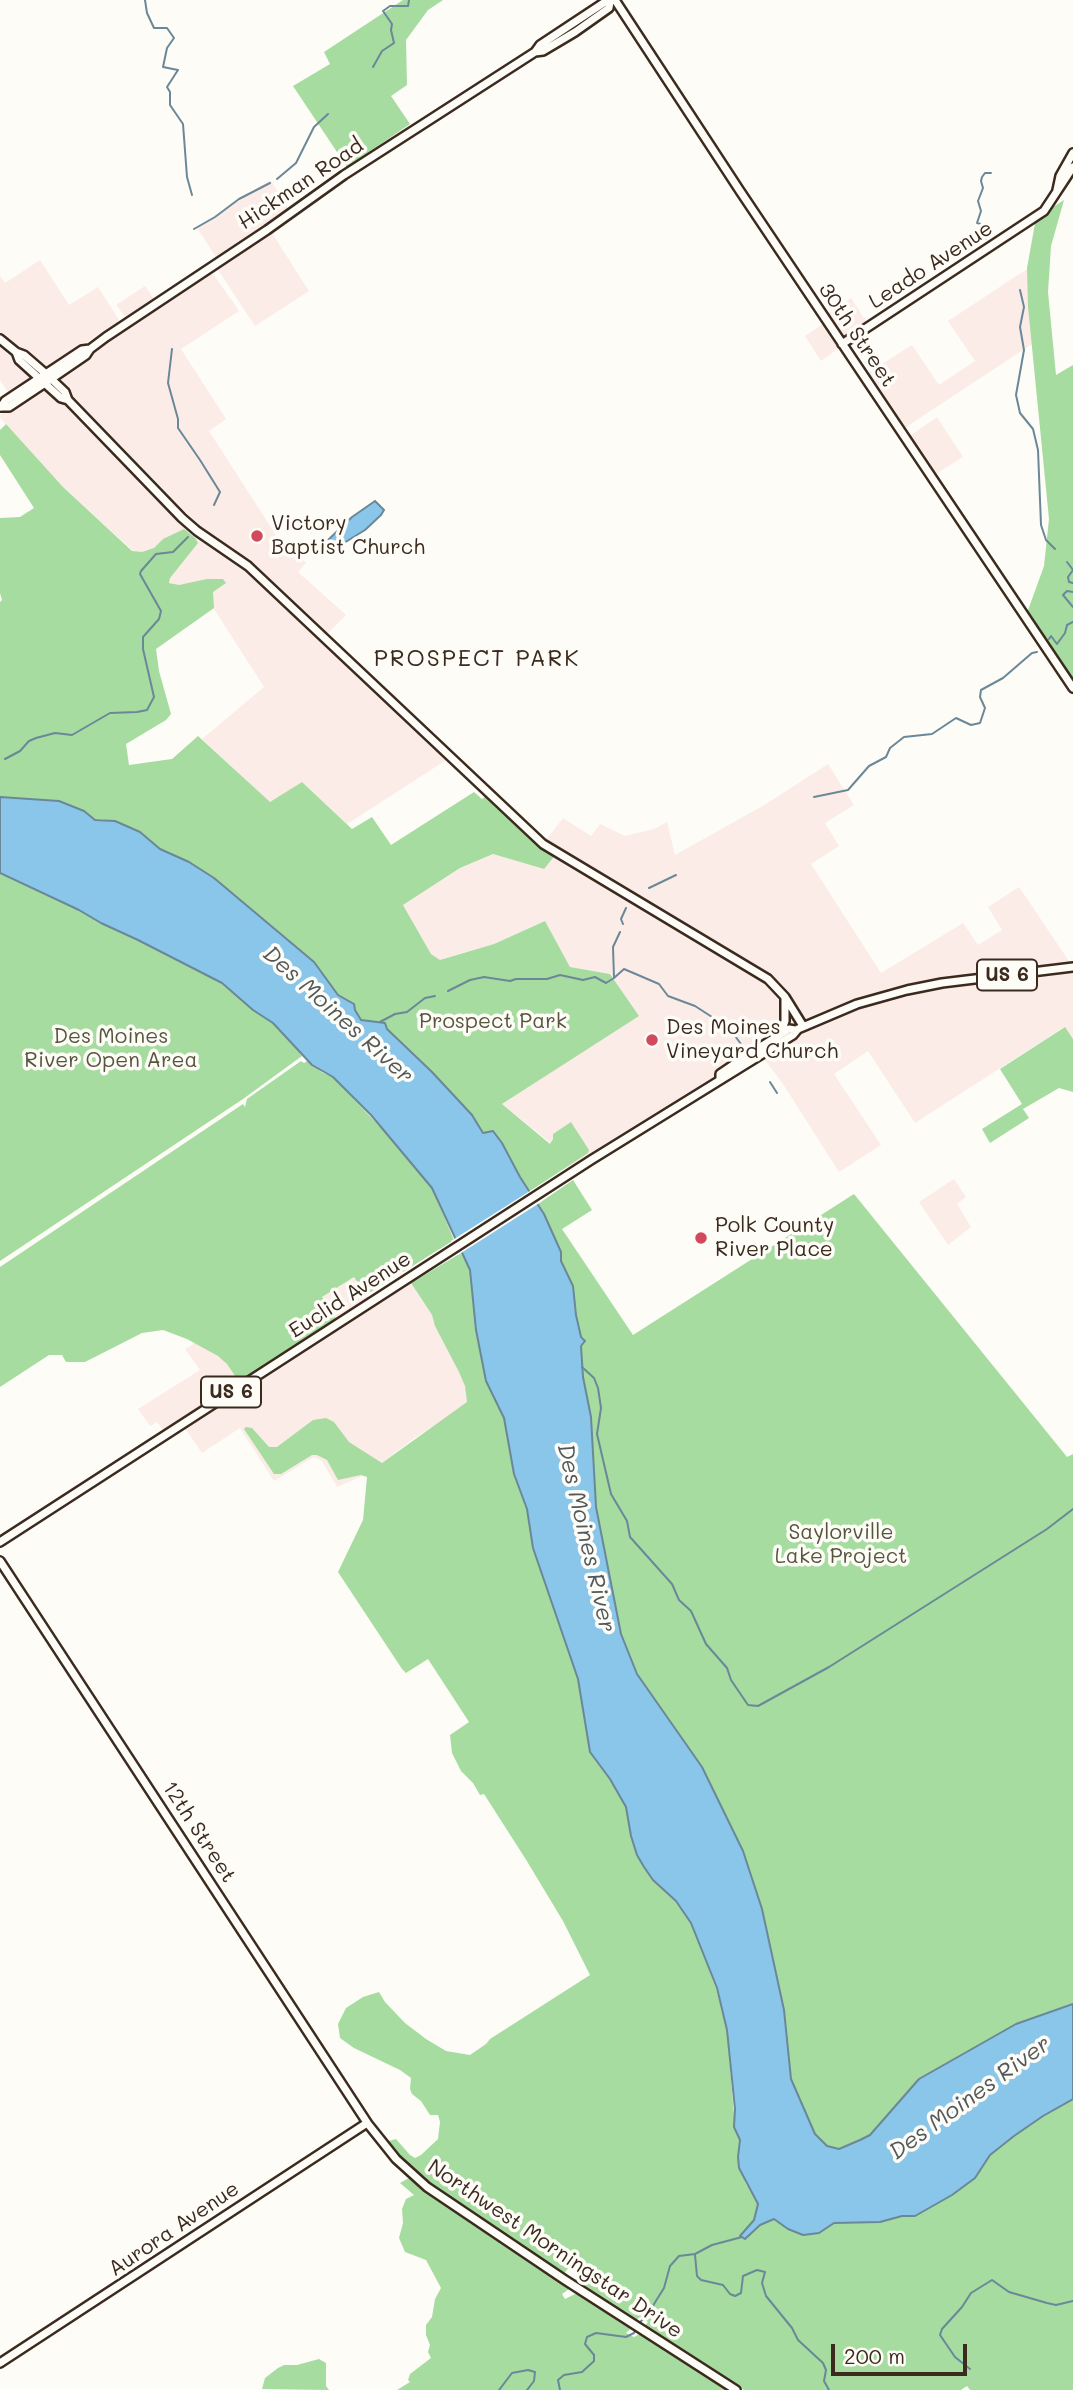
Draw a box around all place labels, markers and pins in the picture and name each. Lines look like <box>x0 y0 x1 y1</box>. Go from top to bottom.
place label: Victory Baptist Church <box>271 511 425 561</box>
marker: Victory Baptist Church <box>249 528 265 544</box>
place label: Des Moines Vineyard Church <box>666 1015 838 1065</box>
marker: Des Moines Vineyard Church <box>644 1032 660 1048</box>
place label: Polk County River Place <box>715 1213 834 1263</box>
marker: Polk County River Place <box>693 1230 709 1246</box>

